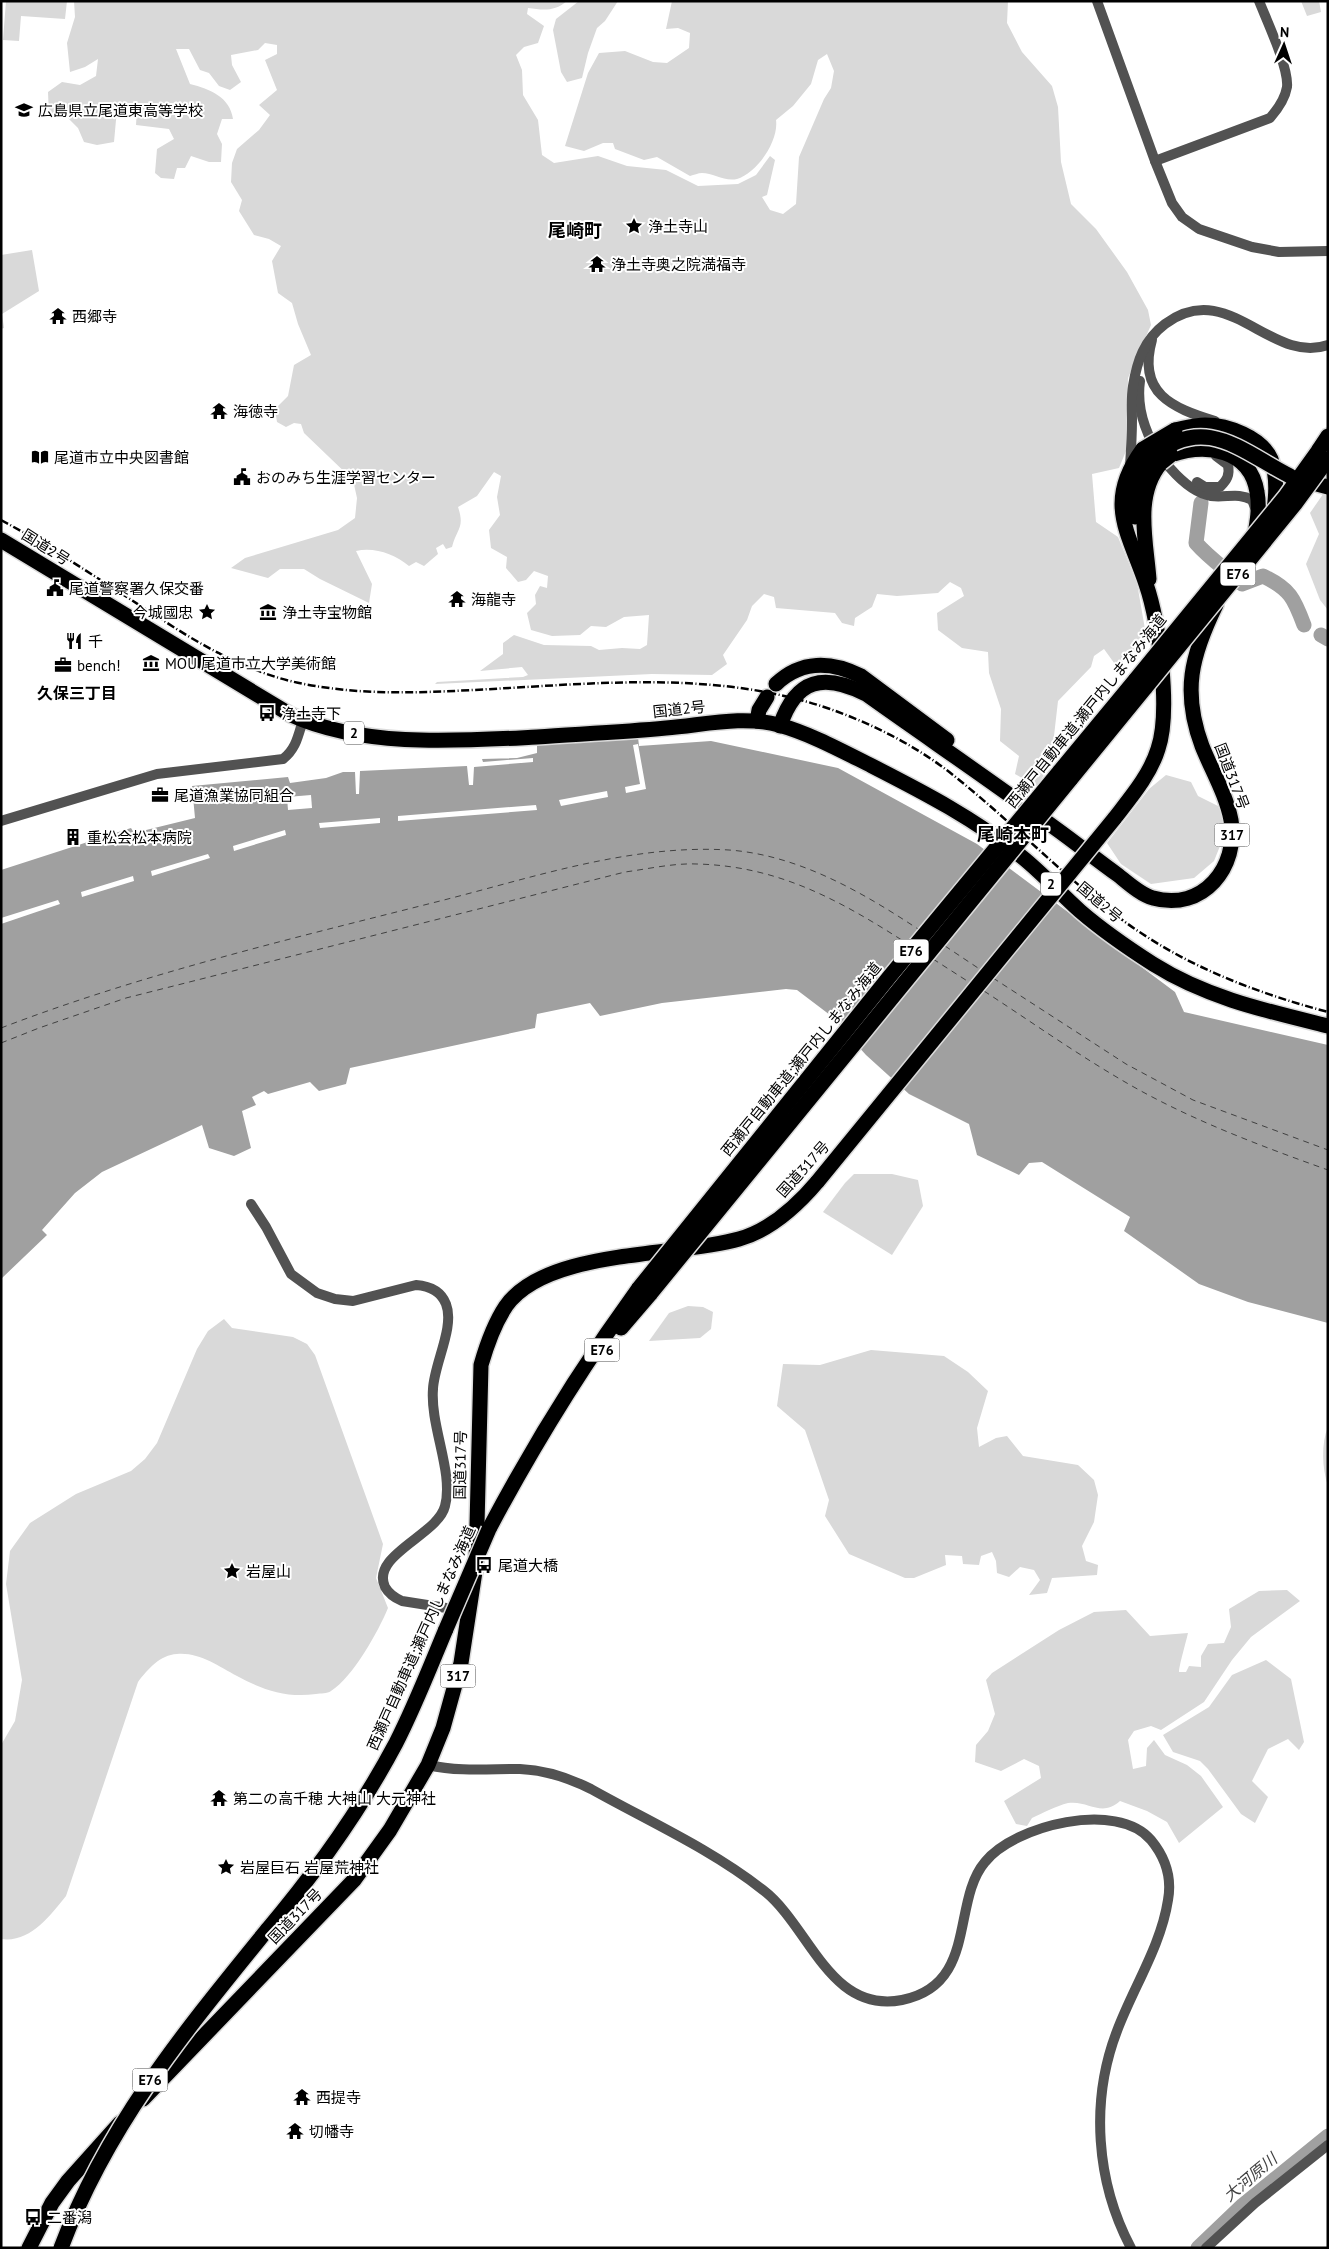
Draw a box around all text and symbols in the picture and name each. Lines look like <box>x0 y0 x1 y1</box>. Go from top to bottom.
north arrow <box>1259 20 1309 70</box>
text: N <box>1280 23 1290 41</box>
school or university icon: 広島県立尾道東高等学校 <box>14 100 34 120</box>
place label: 広島県立尾道東高等学校 <box>38 101 203 120</box>
place icon: 浄土寺山 <box>624 216 644 236</box>
place label: 浄土寺山 <box>648 217 708 236</box>
district label: 尾崎町 <box>548 219 602 242</box>
temple icon: 浄土寺奥之院満福寺 <box>587 254 607 274</box>
place label: 浄土寺奥之院満福寺 <box>611 255 746 274</box>
temple icon: 西郷寺 <box>48 306 68 326</box>
place label: 西郷寺 <box>72 307 117 326</box>
temple icon: 海徳寺 <box>209 401 229 421</box>
place label: 海徳寺 <box>233 402 278 421</box>
library icon: 尾道市立中央図書館 <box>30 447 50 467</box>
place label: 尾道市立中央図書館 <box>54 448 189 467</box>
public building icon: おのみち生涯学習センター <box>232 467 252 487</box>
place label: おのみち生涯学習センター <box>256 468 436 487</box>
street label: 国道2号 <box>18 525 74 569</box>
road number: E76 <box>1220 562 1256 586</box>
public building icon: 尾道警察署久保交番 <box>45 578 65 598</box>
place label: 尾道警察署久保交番 <box>69 579 204 598</box>
temple icon: 海龍寺 <box>447 589 467 609</box>
place label: 海龍寺 <box>471 590 516 609</box>
place icon: 今城國忠 <box>197 602 217 622</box>
museum icon: 浄土寺宝物館 <box>258 602 278 622</box>
place label: 今城國忠 <box>133 603 193 622</box>
place label: 浄土寺宝物館 <box>282 603 372 622</box>
street label: 西瀬戸自動車道;瀬戸内しまなみ海道 <box>1002 610 1170 812</box>
restaurant icon: 千 <box>64 631 84 651</box>
place label: 千 <box>88 632 103 651</box>
museum icon: MOU 尾道市立大学美術館 <box>141 653 161 673</box>
place label: MOU 尾道市立大学美術館 <box>165 654 336 673</box>
office icon: bench! <box>53 655 73 675</box>
place label: bench! <box>77 656 120 675</box>
district label: 久保三丁目 <box>37 683 117 703</box>
street label: 国道2号 <box>652 697 706 721</box>
bus stop icon: 浄土寺下 <box>257 703 277 723</box>
place label: 浄土寺下 <box>281 704 341 723</box>
road number: 2 <box>344 721 364 744</box>
street label: 国道317号 <box>1211 740 1253 812</box>
office icon: 尾道漁業協同組合 <box>150 785 170 805</box>
place label: 尾道漁業協同組合 <box>174 786 294 805</box>
district label: 尾崎本町 <box>977 823 1049 846</box>
road number: 317 <box>1214 824 1250 846</box>
building icon: 重松会松本病院 <box>63 827 83 847</box>
place label: 重松会松本病院 <box>87 828 192 847</box>
road number: 2 <box>1041 872 1061 896</box>
street label: 国道2号 <box>1074 878 1126 926</box>
road number: E76 <box>894 939 928 962</box>
street label: 西瀬戸自動車道;瀬戸内しまなみ海道 <box>717 958 885 1160</box>
street label: 国道317号 <box>773 1137 833 1201</box>
road number: E76 <box>584 1338 620 1362</box>
street label: 国道317号 <box>450 1430 470 1500</box>
street label: 西瀬戸自動車道;瀬戸内しまなみ海道 <box>363 1523 479 1753</box>
bus stop icon: 尾道大橋 <box>474 1555 494 1575</box>
place label: 尾道大橋 <box>498 1556 558 1575</box>
place icon: 岩屋山 <box>222 1561 242 1581</box>
place label: 岩屋山 <box>246 1562 291 1581</box>
road number: 317 <box>440 1664 476 1688</box>
temple icon: 第二の高千穂 大神山 大元神社 <box>209 1788 229 1808</box>
place label: 第二の高千穂 大神山 大元神社 <box>233 1789 436 1808</box>
place icon: 岩屋巨石 岩屋荒神社 <box>216 1857 236 1877</box>
place label: 岩屋巨石 岩屋荒神社 <box>240 1858 379 1877</box>
street label: 国道317号 <box>264 1884 326 1948</box>
road number: E76 <box>132 2068 168 2092</box>
temple icon: 西提寺 <box>292 2087 312 2107</box>
place label: 西提寺 <box>316 2088 361 2107</box>
temple icon: 切幡寺 <box>285 2121 305 2141</box>
place label: 切幡寺 <box>309 2122 354 2141</box>
water label: 大河原川 <box>1219 2147 1282 2205</box>
bus stop icon: 二番潟 <box>23 2207 43 2227</box>
place label: 二番潟 <box>47 2208 92 2227</box>

